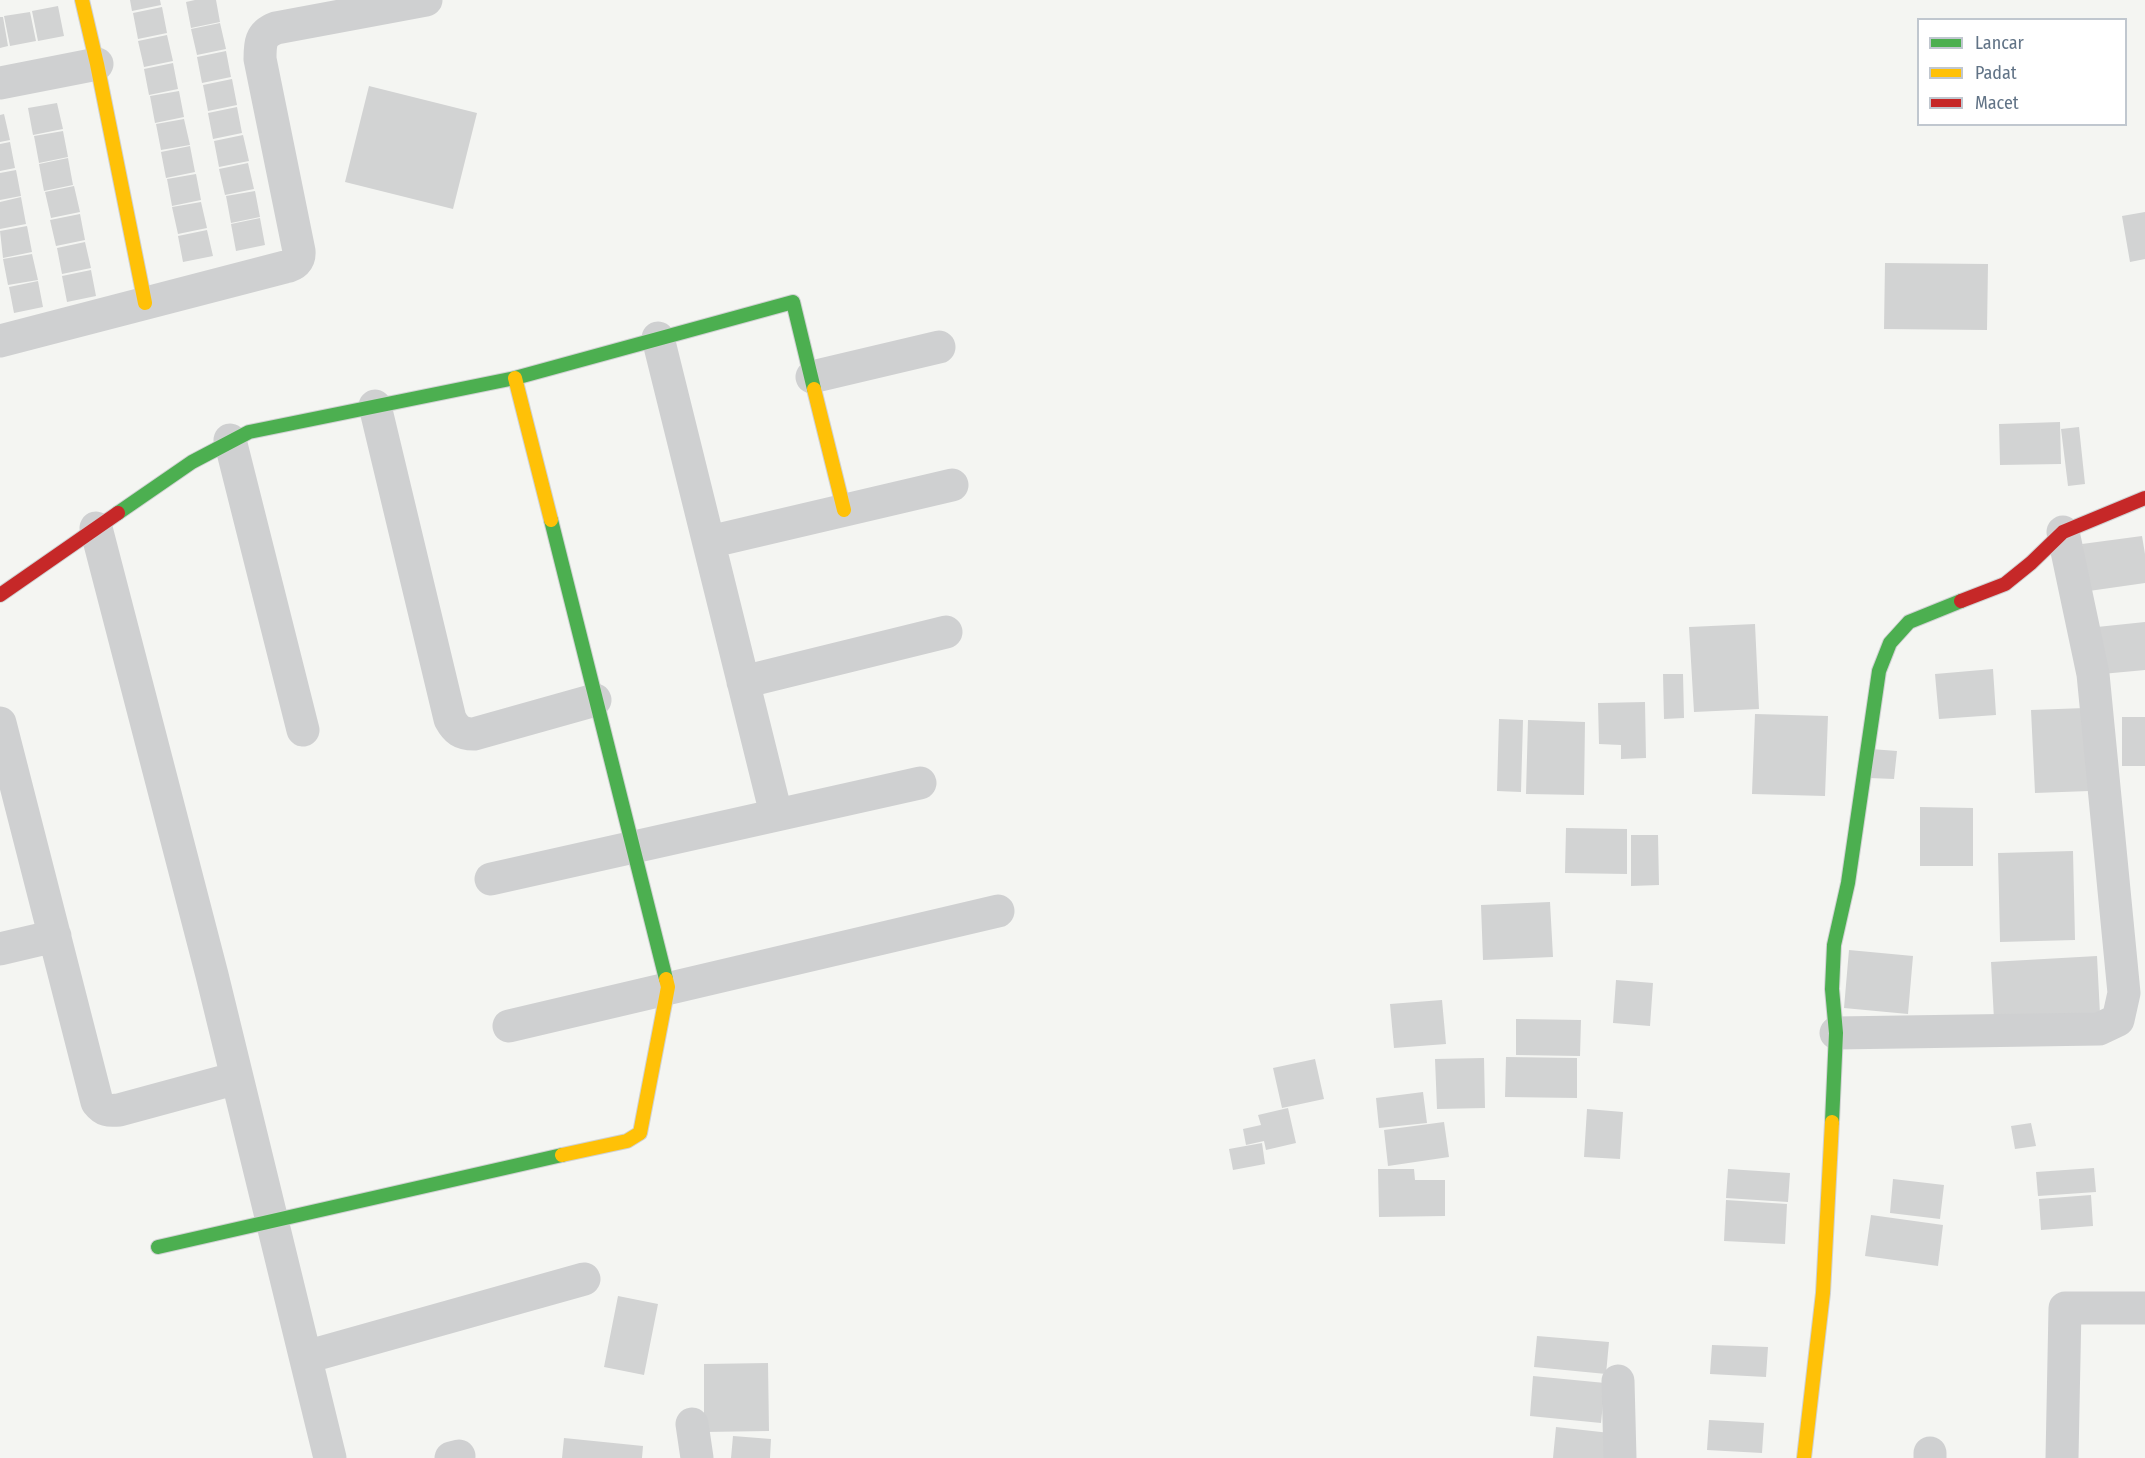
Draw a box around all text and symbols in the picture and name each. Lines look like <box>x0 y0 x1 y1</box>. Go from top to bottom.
legend <box>1917 18 2127 126</box>
text: Lancar <box>1975 32 2024 54</box>
text: Padat <box>1975 62 2017 84</box>
text: Macet <box>1975 92 2019 114</box>

